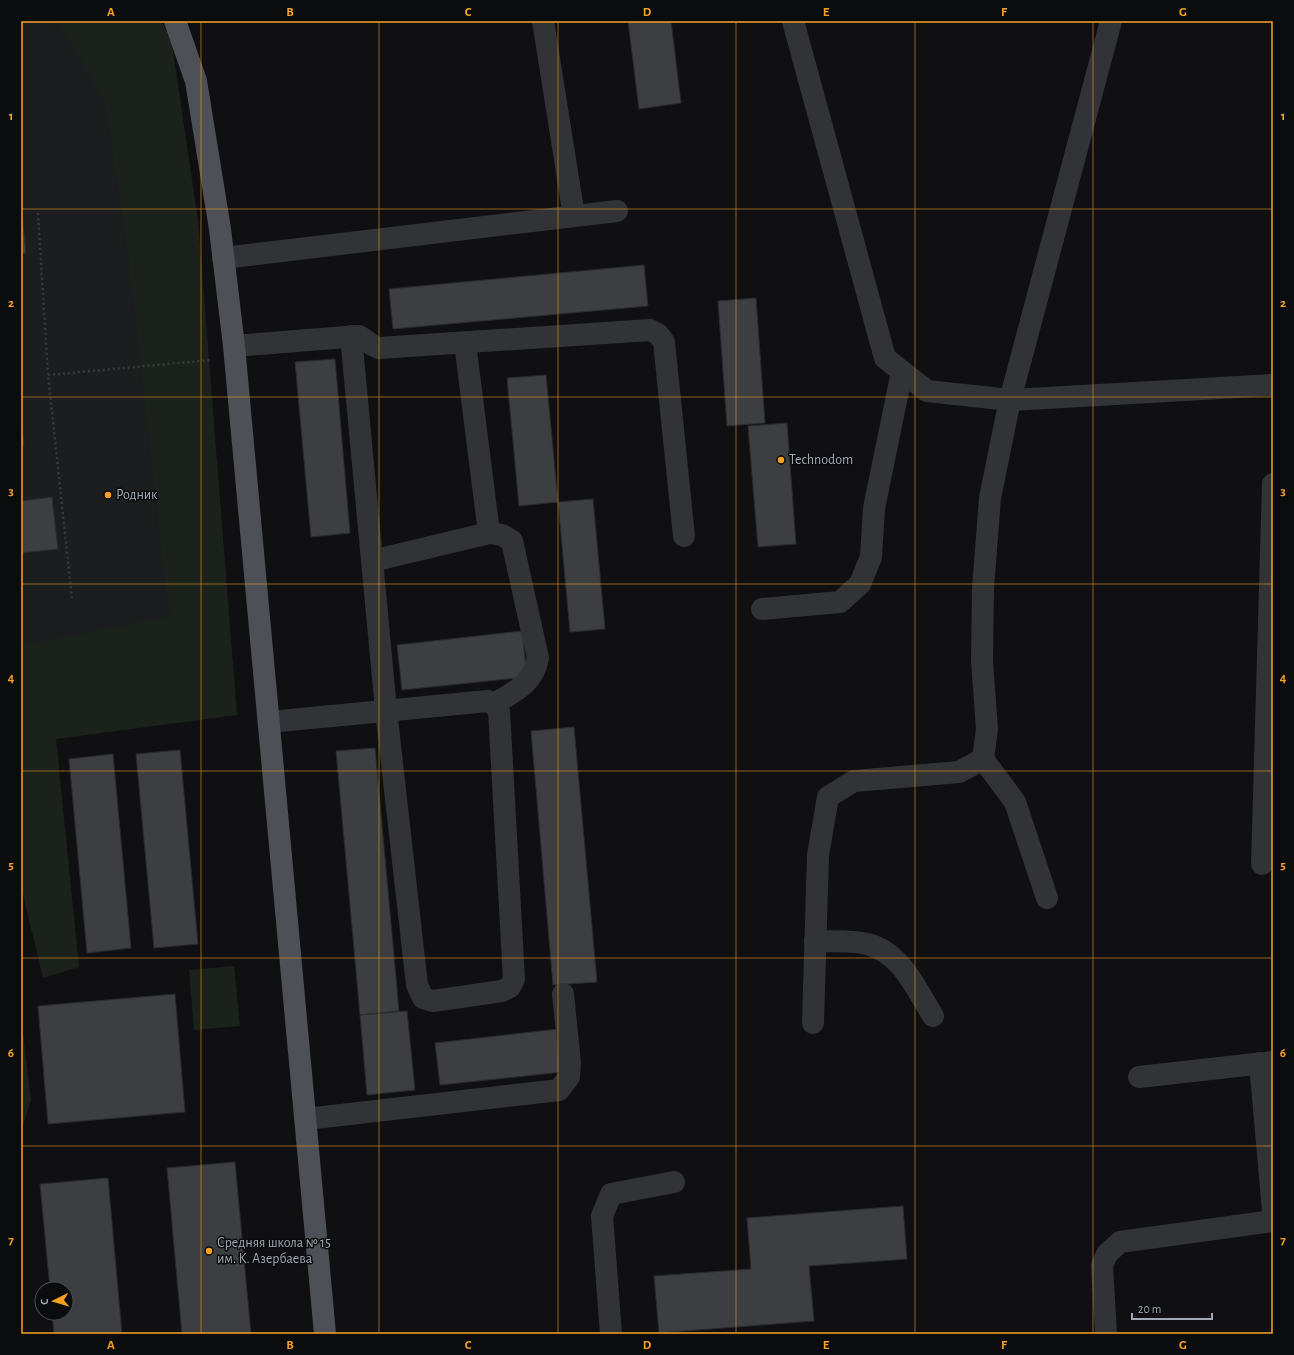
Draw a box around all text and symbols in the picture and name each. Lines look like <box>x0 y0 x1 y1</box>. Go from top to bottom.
text: A <box>107 6 115 19</box>
text: B <box>286 6 294 19</box>
text: C <box>465 6 472 19</box>
text: D <box>643 6 652 19</box>
text: E <box>823 6 830 19</box>
text: F <box>1001 6 1008 19</box>
text: G <box>1179 6 1187 19</box>
text: 1 <box>9 110 13 123</box>
text: 1 <box>1281 110 1285 123</box>
text: 2 <box>8 297 14 310</box>
text: 2 <box>1280 297 1286 310</box>
place label: Technodom <box>789 453 853 467</box>
marker: Technodom <box>776 455 786 465</box>
text: 3 <box>8 485 14 498</box>
text: 3 <box>1280 485 1286 498</box>
place label: Родник <box>116 488 158 502</box>
marker: Родник <box>103 490 113 500</box>
text: 4 <box>8 672 15 685</box>
text: 4 <box>1280 672 1287 685</box>
text: 5 <box>8 859 14 872</box>
text: 5 <box>1280 859 1286 872</box>
text: 6 <box>8 1047 14 1060</box>
text: 6 <box>1280 1047 1286 1060</box>
text: 7 <box>8 1234 14 1247</box>
text: 7 <box>1280 1234 1286 1247</box>
place label: Средняя школа № 15 им. К. Азербаева <box>217 1236 331 1266</box>
marker: Средняя школа № 15 им. К. Азербаева <box>204 1246 214 1256</box>
north arrow <box>34 1281 74 1321</box>
scale bar <box>1132 1295 1212 1321</box>
text: С <box>39 1298 50 1305</box>
text: 20 m <box>1138 1303 1161 1315</box>
text: A <box>107 1339 115 1352</box>
text: B <box>286 1339 294 1352</box>
text: C <box>465 1339 472 1352</box>
text: D <box>643 1339 652 1352</box>
text: E <box>823 1339 830 1352</box>
text: F <box>1001 1339 1008 1352</box>
text: G <box>1179 1339 1187 1352</box>

